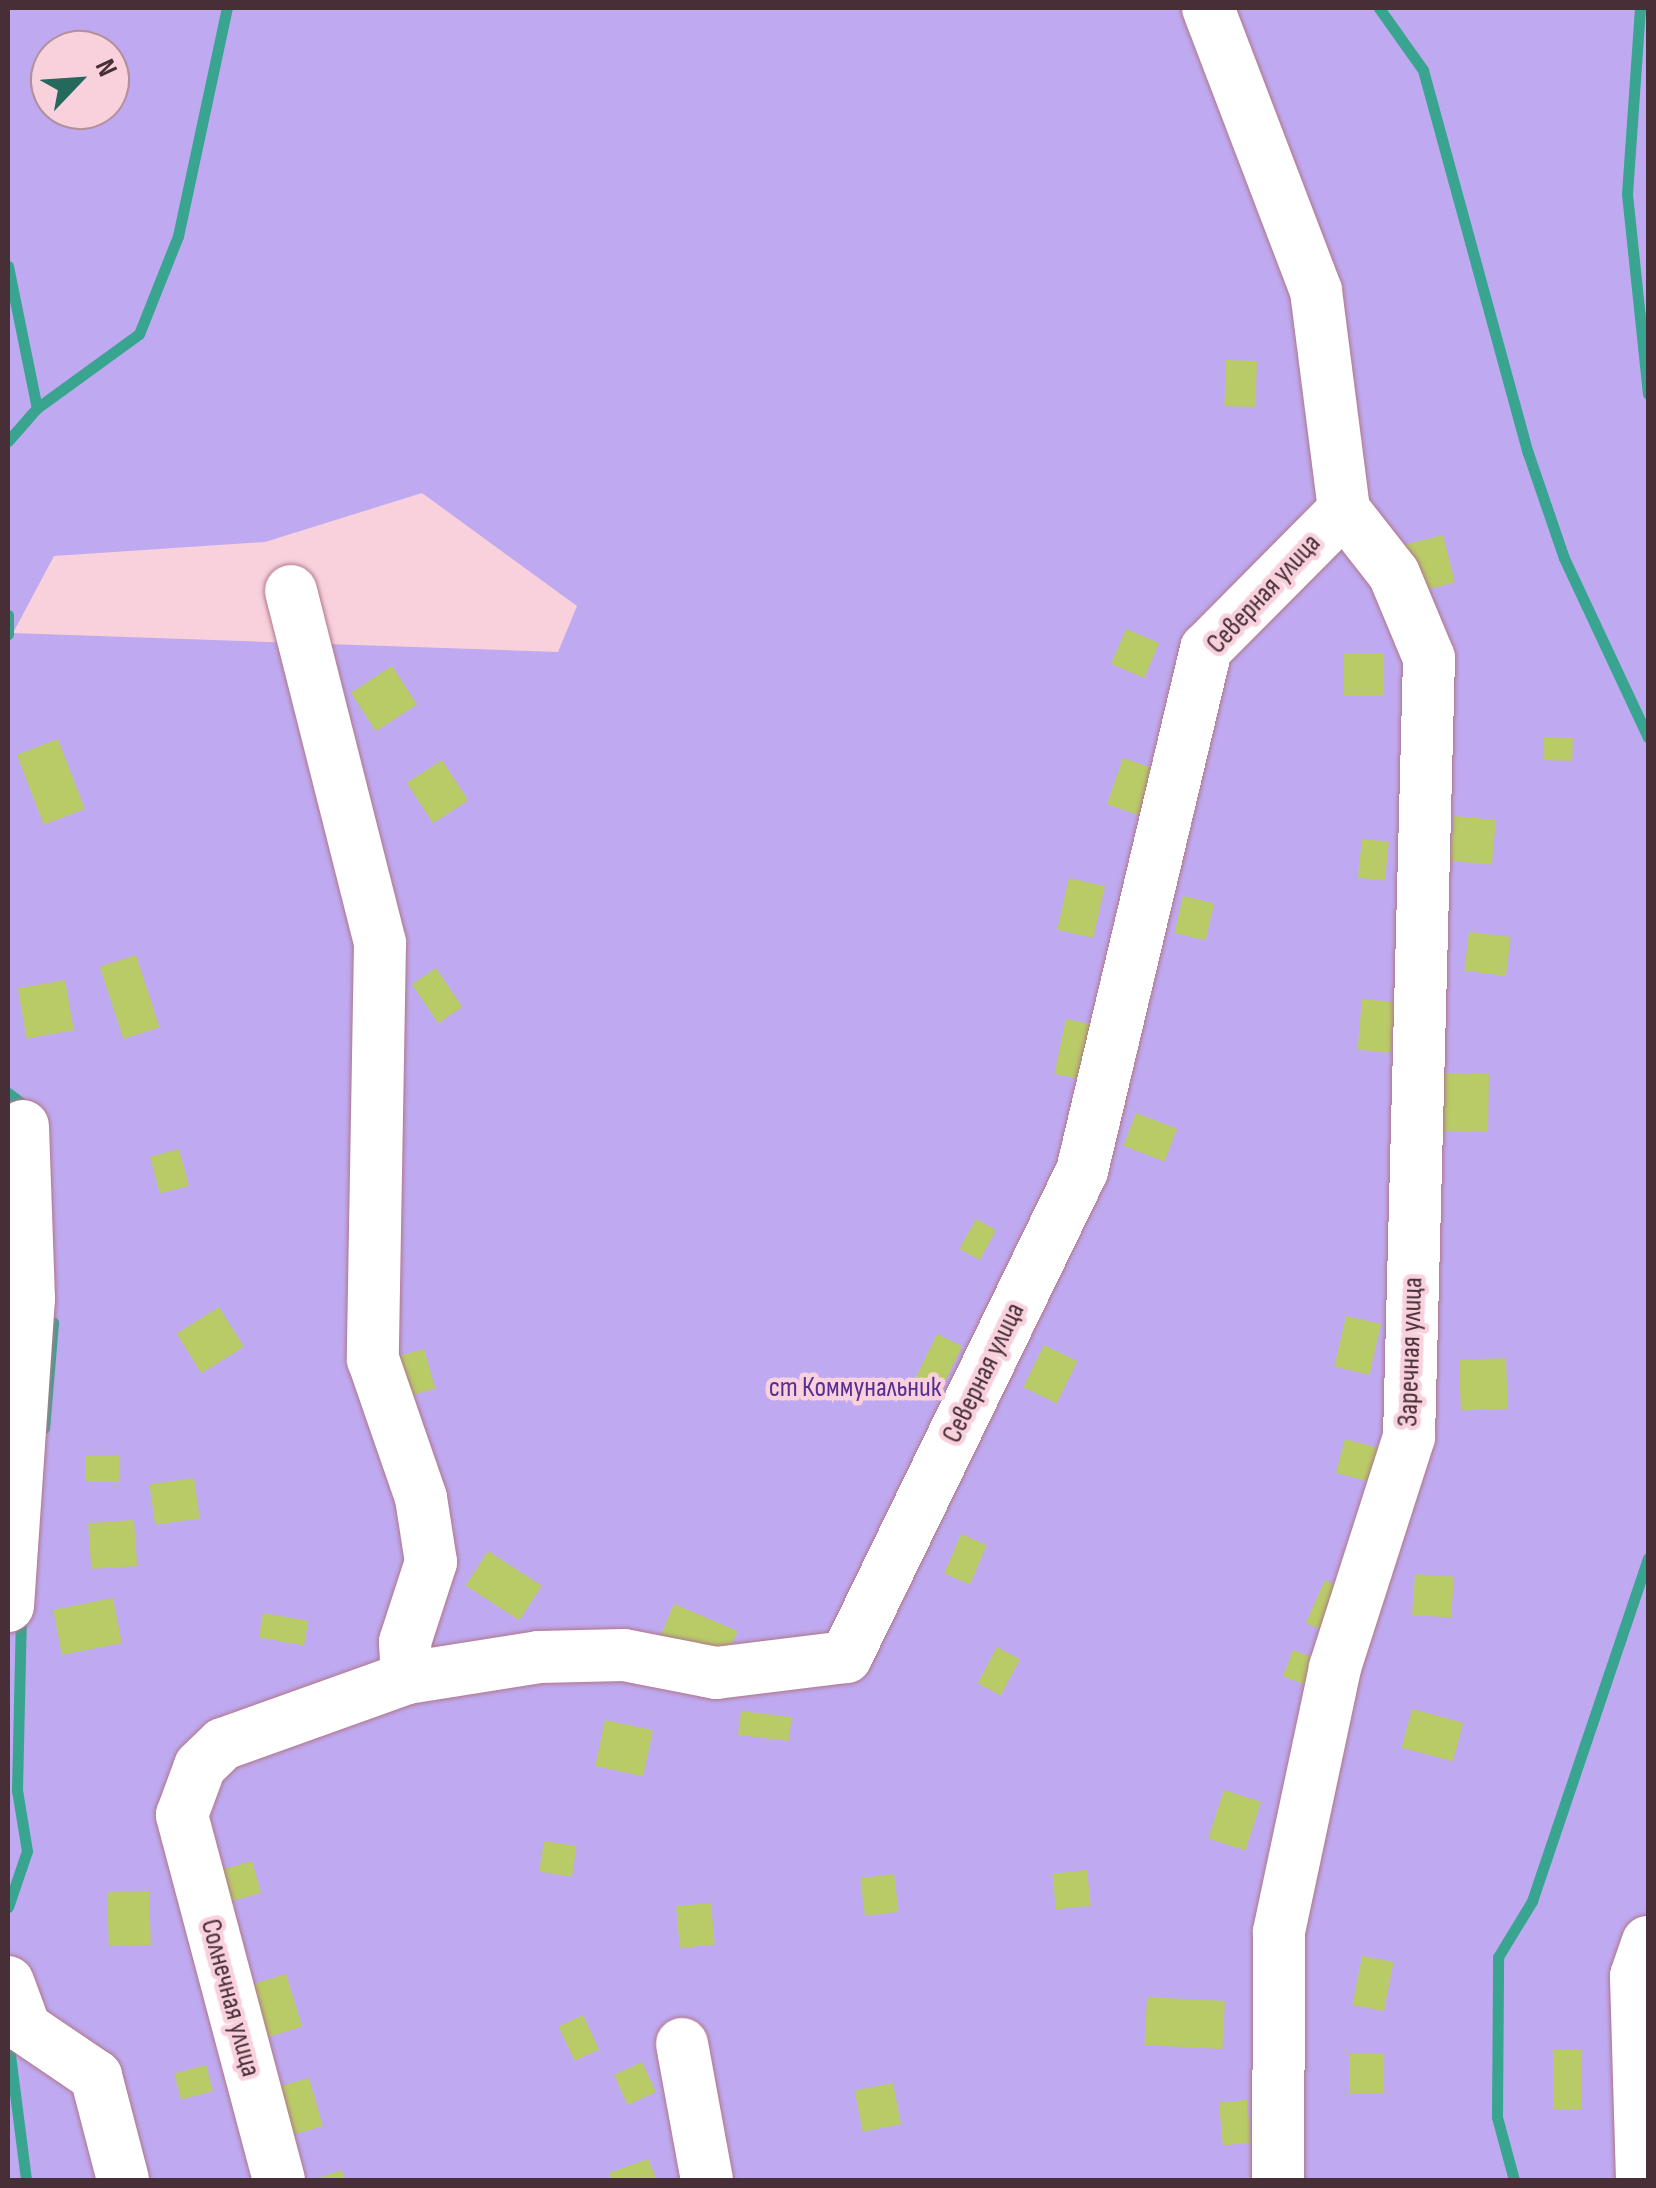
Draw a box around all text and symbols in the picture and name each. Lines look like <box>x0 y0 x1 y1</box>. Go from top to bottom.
north arrow <box>30 30 130 130</box>
text: N <box>88 54 124 82</box>
street label: Северная улица <box>1200 527 1328 661</box>
street label: Заречная улица <box>1392 1277 1430 1427</box>
street label: Северная улица <box>936 1297 1032 1449</box>
park label: ст Коммунальник <box>769 1371 941 1405</box>
street label: Солнечная улица <box>193 1916 267 2080</box>

